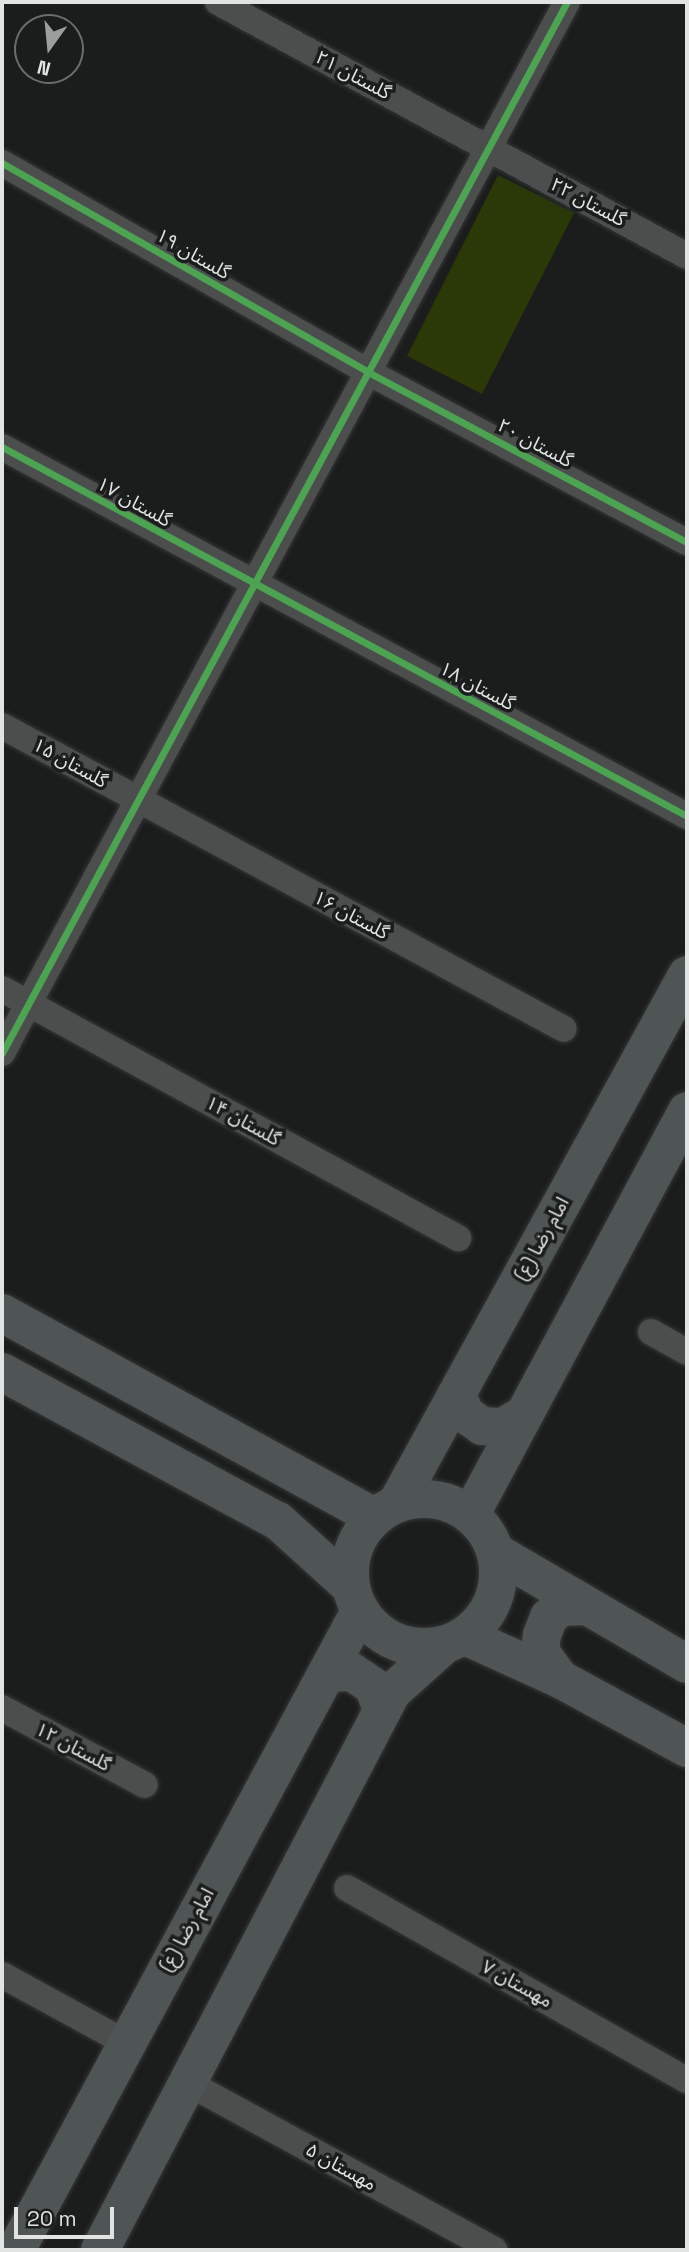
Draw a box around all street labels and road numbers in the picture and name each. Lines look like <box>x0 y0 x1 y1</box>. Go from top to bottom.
street label: گلستان ۲۱ <box>311 46 395 104</box>
street label: گلستان ۲۲ <box>546 173 630 231</box>
street label: گلستان ۱۹ <box>152 224 234 284</box>
street label: گلستان ۲۰ <box>493 414 577 472</box>
street label: گلستان ۱۷ <box>93 472 175 532</box>
street label: گلستان ۱۸ <box>435 657 519 715</box>
street label: گلستان ۱۵ <box>29 733 111 793</box>
street label: گلستان ۱۶ <box>309 886 393 944</box>
street label: گلستان ۱۴ <box>202 1091 284 1151</box>
street label: امام رضا (ع) <box>510 1193 574 1285</box>
street label: گلستان ۱۲ <box>31 1718 115 1776</box>
street label: امام رضا (ع) <box>155 1884 219 1976</box>
street label: مهستان ۷ <box>478 1955 556 2013</box>
street label: مهستان ۵ <box>302 2138 380 2196</box>

